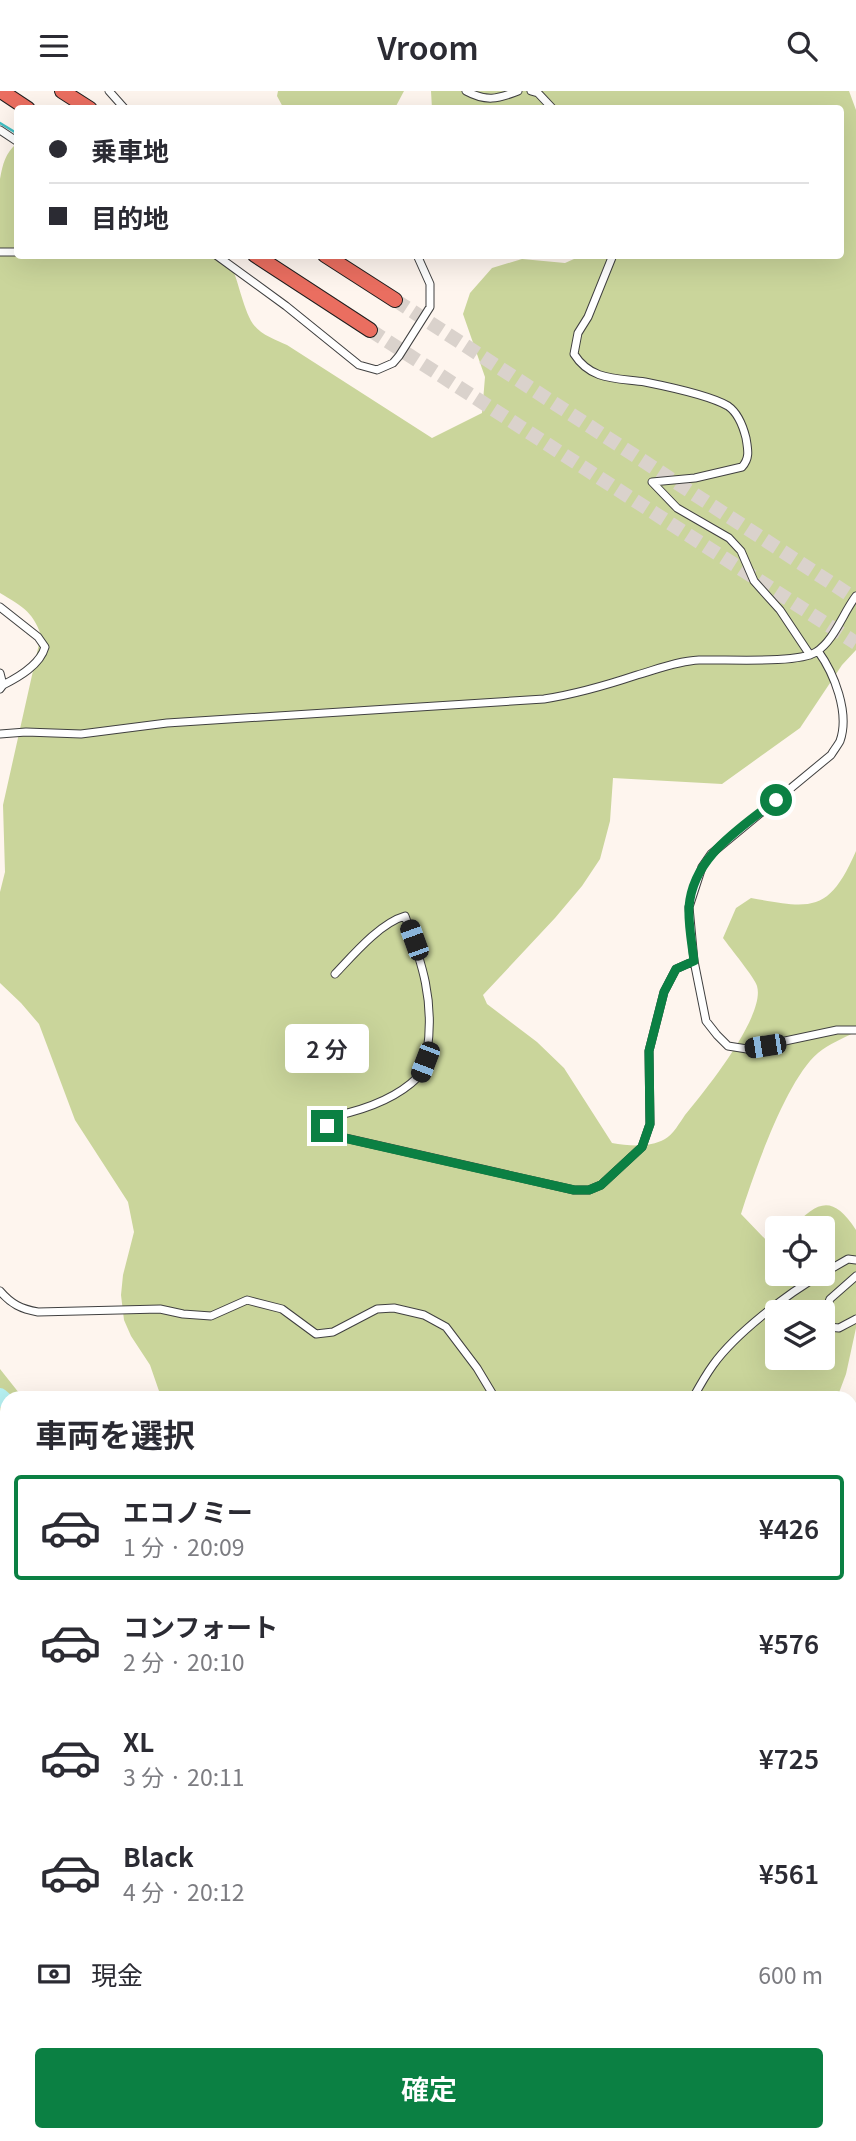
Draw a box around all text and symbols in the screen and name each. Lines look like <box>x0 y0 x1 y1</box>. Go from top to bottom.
text: Vroom <box>377 23 479 69</box>
icon: menu <box>35 27 73 65</box>
icon: search <box>783 27 821 65</box>
text: 乗車地 <box>91 131 169 168</box>
text: 目的地 <box>91 198 169 235</box>
route start <box>760 784 792 816</box>
car <box>397 917 432 963</box>
callout: 2 分 <box>285 1025 369 1073</box>
text: 2 分 <box>306 1031 348 1065</box>
car <box>743 1032 788 1060</box>
car <box>408 1039 443 1085</box>
route end <box>311 1110 343 1142</box>
map controls <box>765 1216 835 1370</box>
button: locate <box>765 1216 835 1286</box>
button: layers <box>765 1300 835 1370</box>
text: 車両を選択 <box>35 1410 195 1456</box>
text: エコノミー <box>123 1492 253 1529</box>
icon: car <box>39 1496 102 1559</box>
text: ¥426 <box>759 1509 819 1546</box>
text: 1 分 · 20:09 <box>123 1529 245 1563</box>
text: コンフォート <box>123 1607 278 1644</box>
icon: car <box>39 1611 102 1674</box>
text: ¥576 <box>759 1624 819 1661</box>
text: 2 分 · 20:10 <box>123 1644 245 1678</box>
text: XL <box>123 1722 154 1759</box>
icon: car <box>39 1726 102 1789</box>
text: ¥725 <box>759 1739 819 1776</box>
text: 3 分 · 20:11 <box>123 1759 245 1793</box>
text: Black <box>123 1837 194 1874</box>
icon: car <box>39 1841 102 1904</box>
text: ¥561 <box>759 1854 819 1891</box>
text: 4 分 · 20:12 <box>123 1874 245 1908</box>
icon: cash <box>35 1955 73 1993</box>
text: 現金 <box>91 1955 143 1992</box>
text: 600 m <box>758 1957 823 1991</box>
button: 確定 <box>35 2048 823 2128</box>

